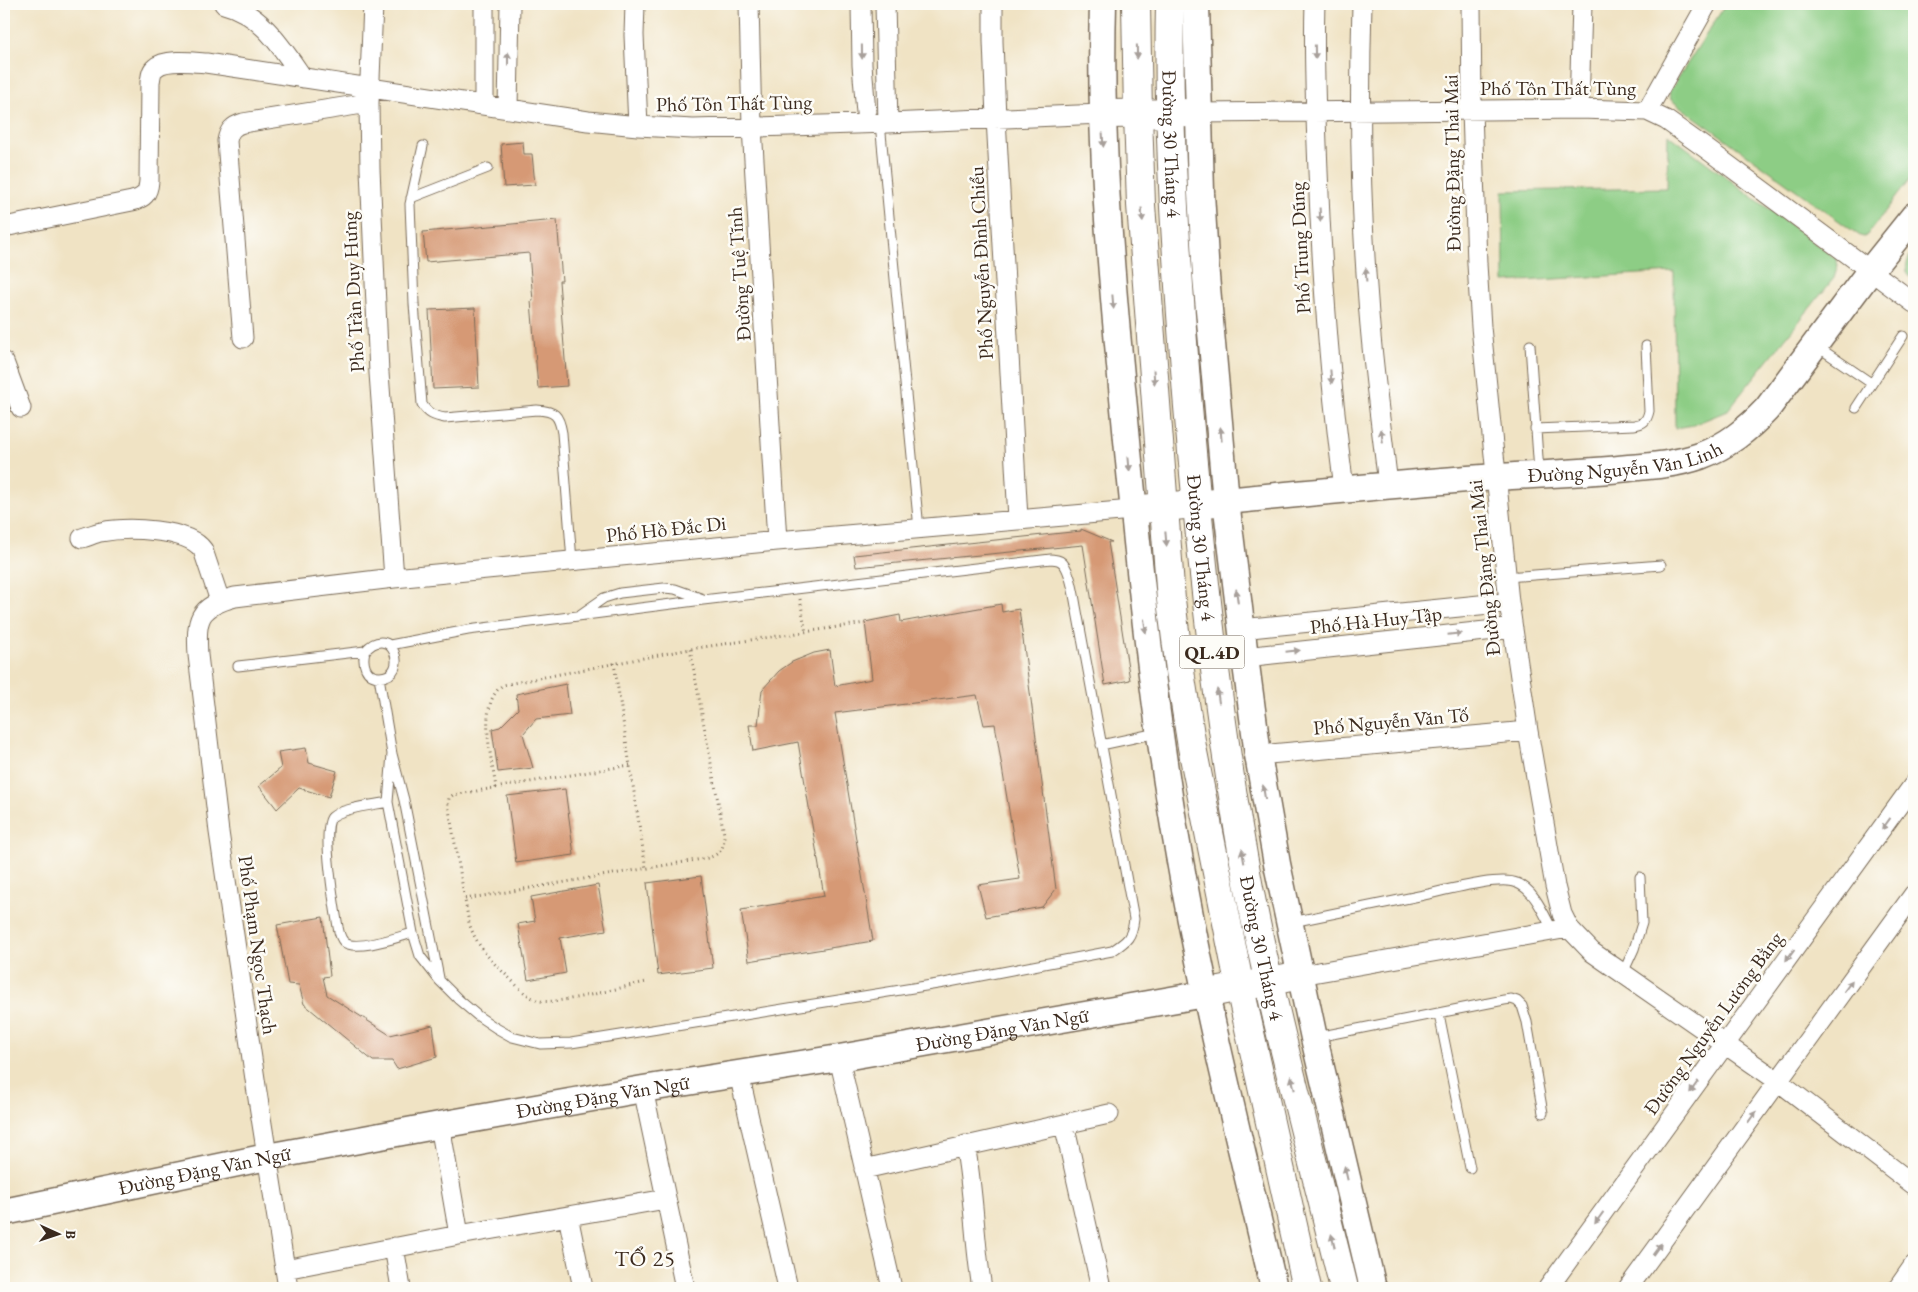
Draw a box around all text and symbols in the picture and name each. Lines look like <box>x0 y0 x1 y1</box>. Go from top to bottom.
one-way arrow <box>858 45 866 61</box>
one-way arrow <box>1133 45 1141 61</box>
one-way arrow <box>1311 45 1319 61</box>
one-way arrow <box>504 51 512 67</box>
street label: Đường 30 Tháng 4 <box>1157 70 1188 219</box>
street label: Đường Đặng Thai Mai <box>1437 74 1467 252</box>
street label: Phố Tôn Thất Tùng <box>1480 75 1636 101</box>
street label: Phố Tôn Thất Tùng <box>656 89 813 117</box>
one-way arrow <box>1100 132 1108 148</box>
street label: Phố Nguyễn Đình Chiểu <box>963 165 999 360</box>
street label: Phố Trung Dũng <box>1284 181 1316 315</box>
street label: Đường Tuệ Tĩnh <box>721 206 757 342</box>
one-way arrow <box>1138 207 1146 223</box>
one-way arrow <box>1316 207 1324 223</box>
street label: Phố Trần Duy Hưng <box>336 211 370 373</box>
one-way arrow <box>1362 267 1370 283</box>
one-way arrow <box>1109 294 1117 310</box>
one-way arrow <box>1150 369 1158 385</box>
one-way arrow <box>1327 369 1335 385</box>
one-way arrow <box>1216 426 1224 442</box>
one-way arrow <box>1378 428 1386 444</box>
street label: Đường Nguyễn Văn Linh <box>1527 435 1727 488</box>
one-way arrow <box>1125 456 1133 472</box>
street label: Đường 30 Tháng 4 <box>1181 473 1222 623</box>
street label: Đường Đặng Thai Mai <box>1462 478 1506 657</box>
street label: Phố Hồ Đắc Di <box>605 510 727 548</box>
one-way arrow <box>1162 531 1170 547</box>
one-way arrow <box>1233 588 1241 604</box>
street label: Phố Hà Huy Tập <box>1309 600 1443 640</box>
one-way arrow <box>1142 618 1150 634</box>
one-way arrow <box>1447 630 1463 638</box>
road number: QL.4D <box>1180 636 1244 669</box>
one-way arrow <box>1285 647 1301 655</box>
one-way arrow <box>1214 687 1222 703</box>
street label: Phố Nguyễn Văn Tố <box>1312 701 1470 741</box>
one-way arrow <box>1260 783 1268 799</box>
one-way arrow <box>1880 817 1891 830</box>
one-way arrow <box>1239 848 1247 864</box>
street label: Phố Phạm Ngọc Thạch <box>233 854 283 1036</box>
street label: Đường 30 Tháng 4 <box>1234 873 1290 1023</box>
street label: Đường Nguyễn Lương Bằng <box>1638 926 1789 1120</box>
one-way arrow <box>1785 948 1795 962</box>
one-way arrow <box>1842 980 1853 993</box>
street label: Đường Đặng Văn Ngữ <box>913 1001 1092 1057</box>
street label: Đường Đặng Văn Ngữ <box>514 1069 692 1124</box>
one-way arrow <box>1289 1076 1297 1091</box>
one-way arrow <box>1689 1080 1700 1093</box>
one-way arrow <box>1747 1110 1757 1124</box>
street label: Đường Đặng Văn Ngữ <box>116 1140 294 1201</box>
one-way arrow <box>1342 1165 1350 1180</box>
north arrow <box>32 1210 82 1260</box>
one-way arrow <box>1594 1211 1604 1225</box>
text: B <box>62 1230 80 1240</box>
one-way arrow <box>1329 1233 1337 1248</box>
one-way arrow <box>1652 1242 1662 1256</box>
district label: TỔ 25 <box>614 1244 676 1273</box>

